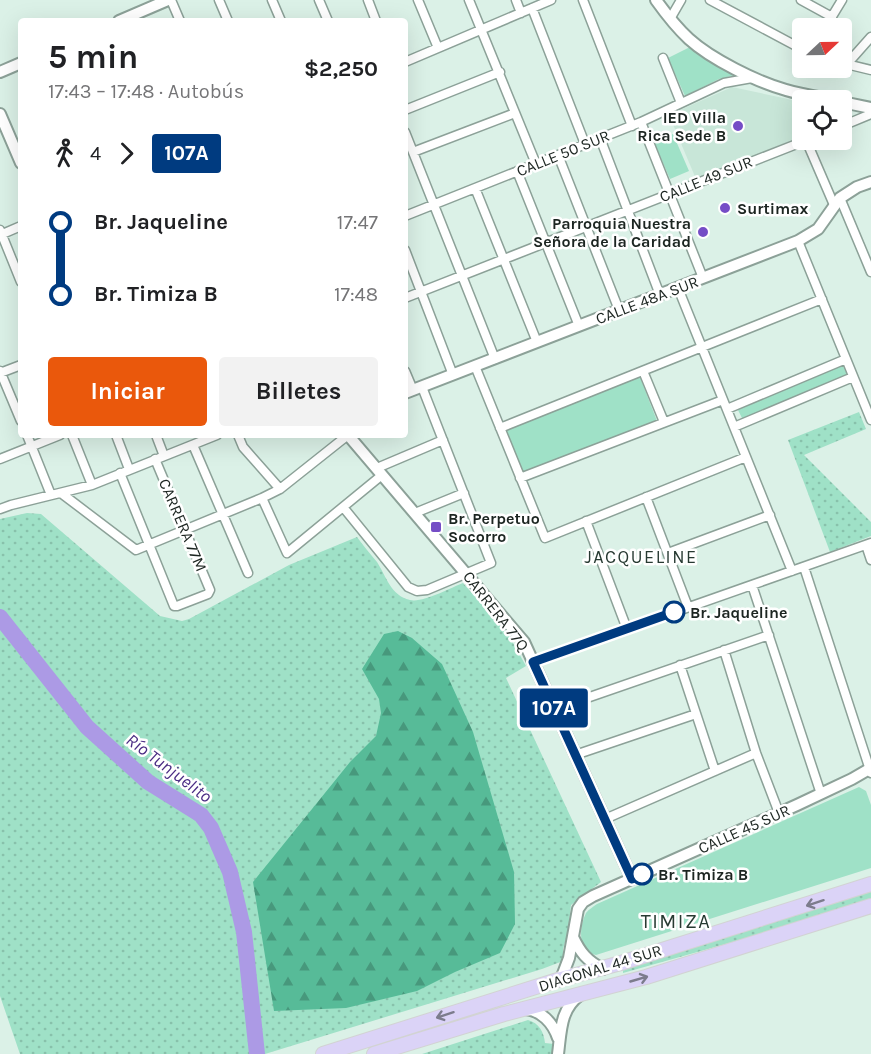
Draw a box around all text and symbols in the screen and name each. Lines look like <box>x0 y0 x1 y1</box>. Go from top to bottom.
north arrow <box>792 18 852 78</box>
map controls <box>792 18 852 150</box>
text: 5 min <box>48 38 138 76</box>
text: $2,250 <box>304 56 378 82</box>
text: 17:43 – 17:48 · Autobús <box>48 80 244 103</box>
button: locate <box>792 90 852 150</box>
place label: IED Villa Rica Sede B <box>637 108 726 145</box>
marker: IED Villa Rica Sede B <box>731 119 745 133</box>
street label: CALLE 50 SUR <box>514 126 612 180</box>
icon: walk <box>48 137 81 170</box>
icon: forward <box>110 137 143 170</box>
text: 107A <box>164 141 209 165</box>
text: 4 <box>90 142 101 165</box>
street label: CALLE 49 SUR <box>657 152 755 206</box>
place label: Surtimax <box>737 199 809 218</box>
marker: Surtimax <box>718 201 732 215</box>
text: Br. Jaqueline <box>94 209 228 235</box>
text: 17:47 <box>337 211 378 234</box>
place label: Parroquia Nuestra Señora de la Caridad <box>533 214 691 251</box>
marker: Parroquia Nuestra Señora de la Caridad <box>696 225 710 239</box>
street label: CALLE 48A SUR <box>593 272 701 328</box>
text: Br. Timiza B <box>94 281 218 307</box>
text: 17:48 <box>334 283 378 306</box>
button: Iniciar <box>48 357 207 426</box>
button: Billetes <box>219 357 378 426</box>
street label: CARRERA 77M <box>155 476 211 574</box>
place label: Br. Perpetuo Socorro <box>448 509 540 546</box>
marker: Br. Perpetuo Socorro <box>429 520 443 534</box>
district label: JACQUELINE <box>584 546 698 568</box>
street label: CARRERA 77Q <box>459 567 533 655</box>
marker: Br. Jaqueline <box>663 601 685 623</box>
place label: Br. Jaqueline <box>690 603 787 622</box>
line badge: 107A <box>512 688 596 728</box>
text: 107A <box>532 696 576 720</box>
water label: Río Tunjuelito <box>122 729 216 807</box>
street label: CALLE 45 SUR <box>695 800 793 858</box>
marker: Br. Timiza B <box>631 863 653 885</box>
place label: Br. Timiza B <box>658 865 748 884</box>
one-way arrow <box>807 898 825 909</box>
district label: TIMIZA <box>641 910 711 933</box>
street label: DIAGONAL 44 SUR <box>536 940 664 996</box>
one-way arrow <box>629 973 648 984</box>
one-way arrow <box>436 1010 455 1021</box>

